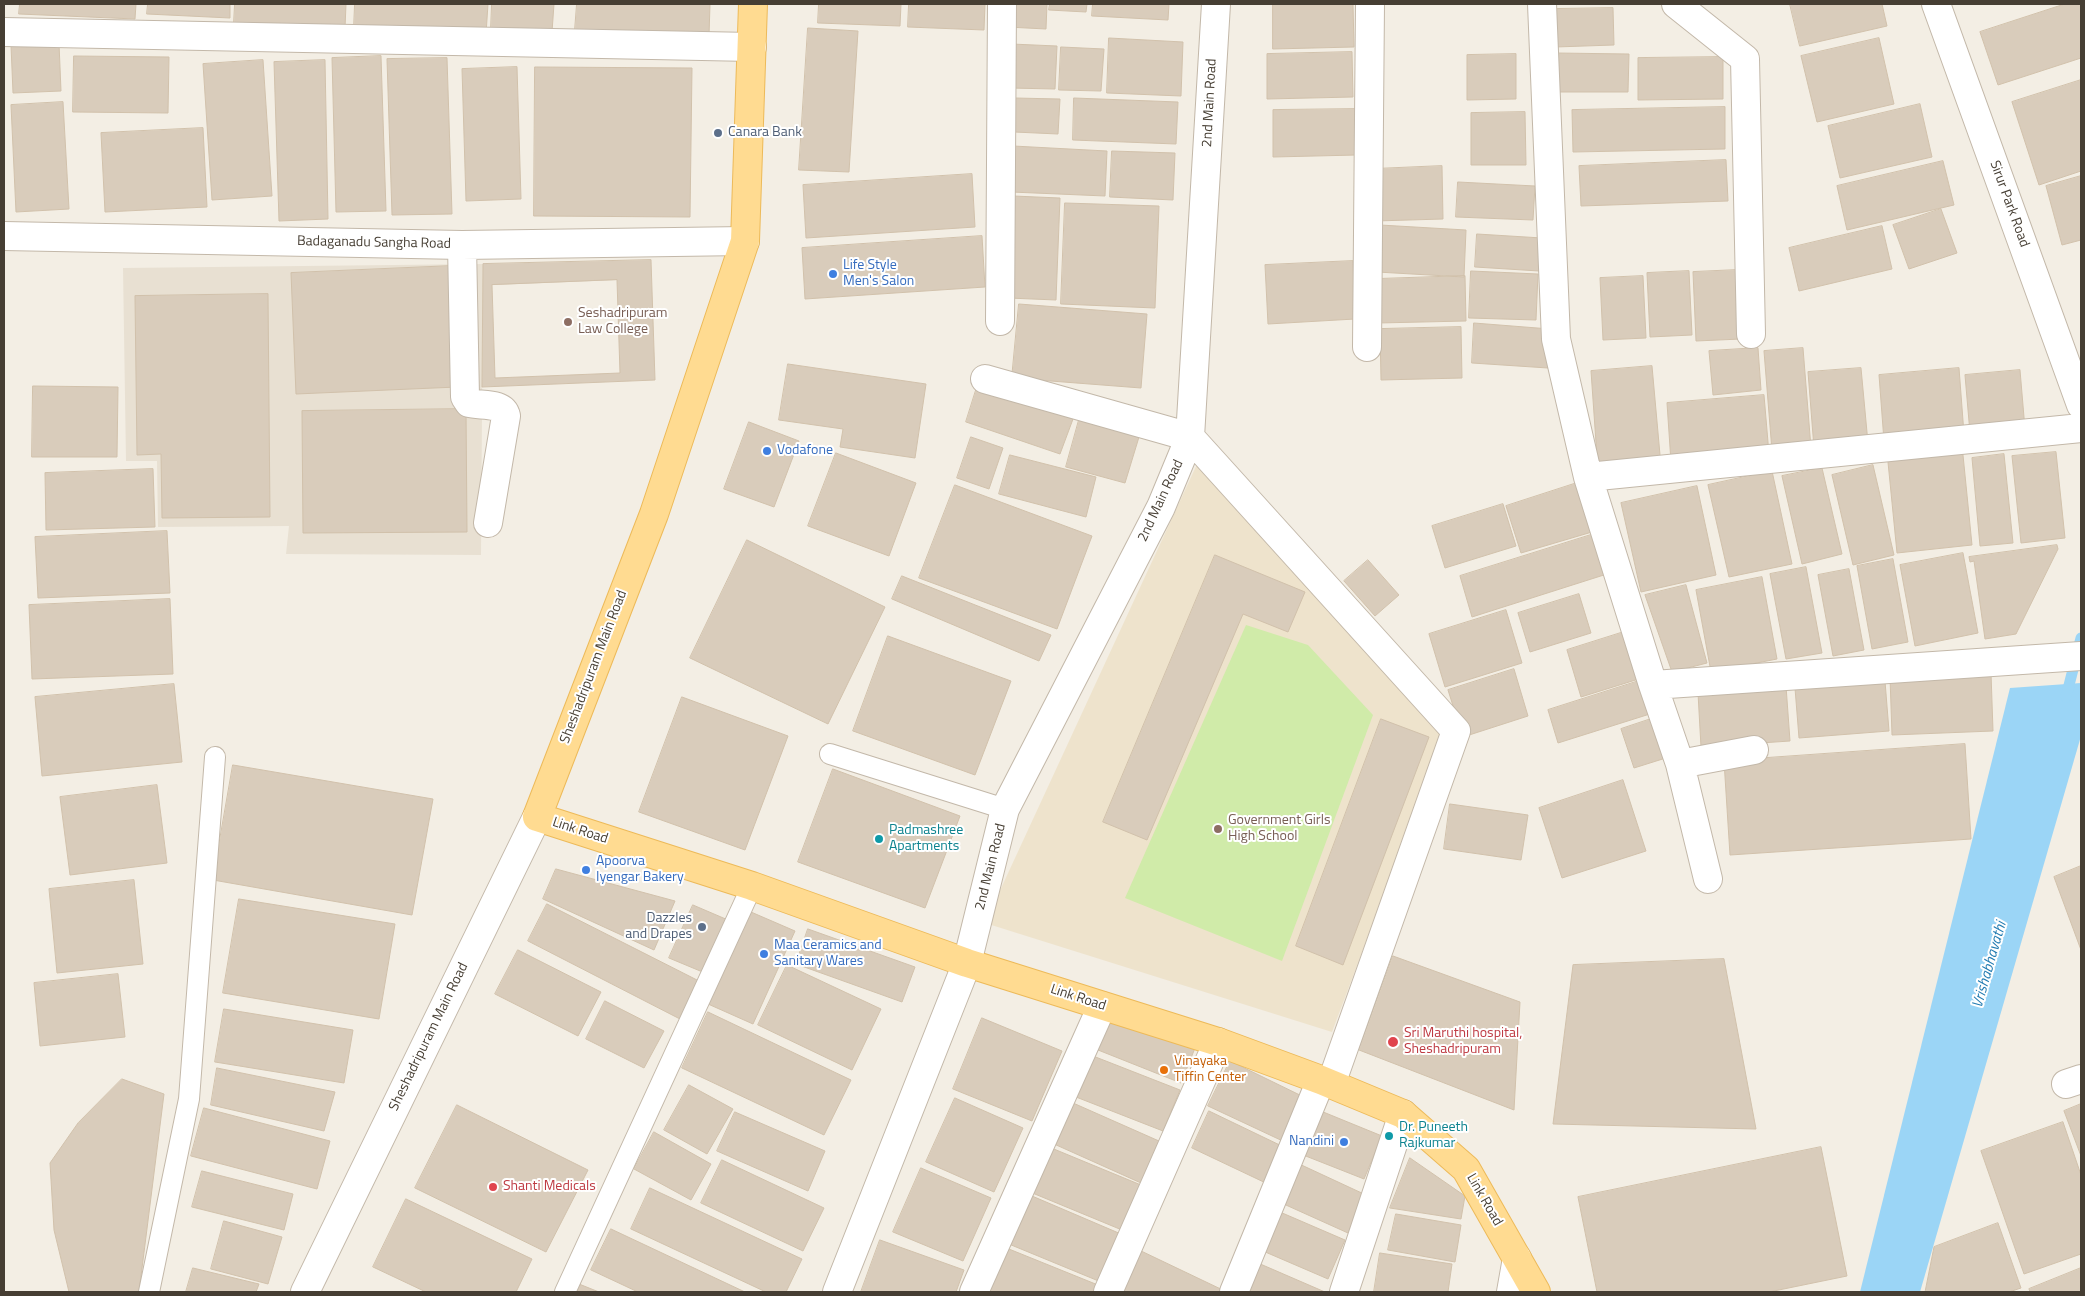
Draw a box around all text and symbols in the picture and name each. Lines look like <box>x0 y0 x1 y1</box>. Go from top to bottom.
street label: 2nd Main Road <box>1199 58 1221 148</box>
place label: Canara Bank <box>728 125 802 141</box>
marker: Canara Bank <box>712 127 724 139</box>
street label: Sirur Park Road <box>1986 158 2032 250</box>
street label: Badaganadu Sangha Road <box>297 233 451 253</box>
place label: Life Style Men's Salon <box>843 258 914 290</box>
marker: Life Style Men's Salon <box>827 268 839 280</box>
place label: Seshadripuram Law College <box>578 306 667 338</box>
marker: Seshadripuram Law College <box>562 316 574 328</box>
place label: Vodafone <box>777 443 833 459</box>
marker: Vodafone <box>761 445 773 457</box>
street label: 2nd Main Road <box>1135 457 1187 545</box>
street label: Sheshadripuram Main Road <box>557 588 631 746</box>
place label: Government Girls High School <box>1228 813 1330 846</box>
street label: Link Road <box>550 814 610 848</box>
street label: 2nd Main Road <box>972 822 1010 912</box>
place label: Padmashree Apartments <box>889 823 963 856</box>
marker: Government Girls High School <box>1212 823 1224 835</box>
marker: Padmashree Apartments <box>873 833 885 845</box>
place label: Apoorva Iyengar Bakery <box>596 854 684 886</box>
marker: Apoorva Iyengar Bakery <box>580 864 592 876</box>
place label: Dazzles and Drapes <box>625 911 692 944</box>
water label: Vrishabhavathi <box>1969 920 2011 1010</box>
marker: Dazzles and Drapes <box>696 921 708 933</box>
place label: Maa Ceramics and Sanitary Wares <box>774 938 882 970</box>
marker: Maa Ceramics and Sanitary Wares <box>758 948 770 960</box>
street label: Sheshadripuram Main Road <box>386 960 472 1114</box>
street label: Link Road <box>1048 981 1108 1015</box>
place label: Sri Maruthi hospital, Sheshadripuram <box>1404 1026 1522 1058</box>
marker: Sri Maruthi hospital, Sheshadripuram <box>1386 1035 1400 1049</box>
place label: Vinayaka Tiffin Center <box>1174 1054 1246 1086</box>
marker: Vinayaka Tiffin Center <box>1158 1064 1170 1076</box>
place label: Dr. Puneeth Rajkumar <box>1399 1120 1468 1152</box>
marker: Dr. Puneeth Rajkumar <box>1383 1130 1395 1142</box>
place label: Nandini <box>1289 1134 1334 1150</box>
marker: Nandini <box>1338 1136 1350 1148</box>
street label: Link Road <box>1462 1171 1506 1229</box>
place label: Shanti Medicals <box>503 1179 596 1195</box>
marker: Shanti Medicals <box>487 1181 499 1193</box>

